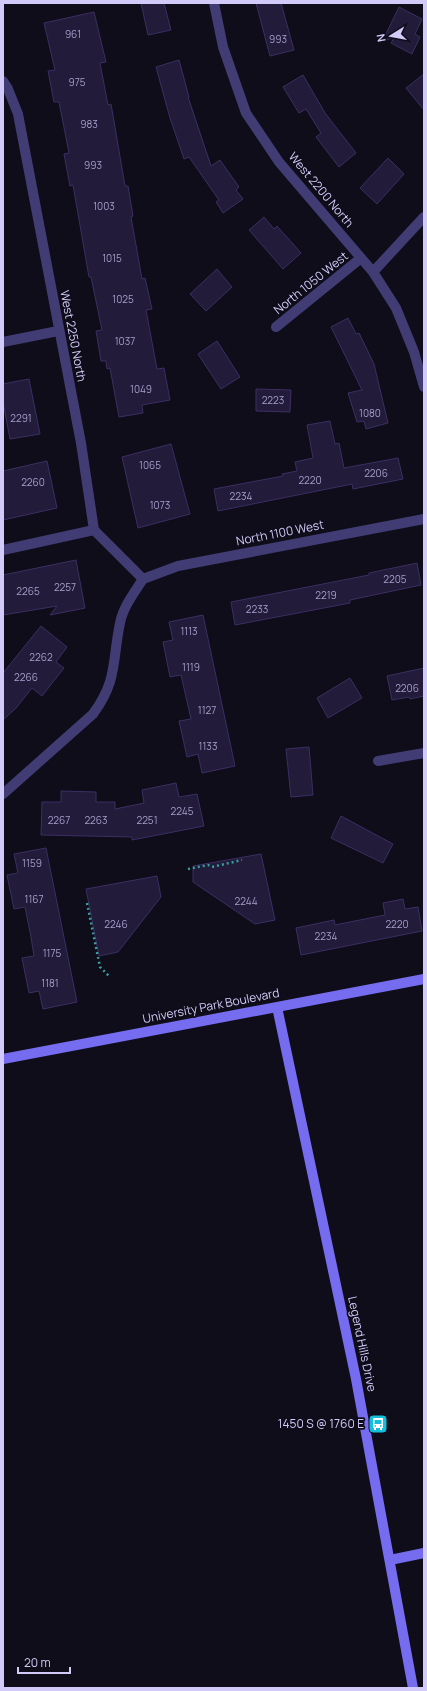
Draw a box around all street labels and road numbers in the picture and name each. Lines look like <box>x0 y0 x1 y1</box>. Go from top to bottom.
street label: West 2200 North <box>285 148 358 231</box>
street label: North 1050 West <box>270 247 352 318</box>
street label: West 2250 North <box>56 289 91 383</box>
street label: North 1100 West <box>235 516 325 549</box>
street label: University Park Boulevard <box>141 984 281 1027</box>
street label: Legend Hills Drive <box>344 1295 381 1393</box>

